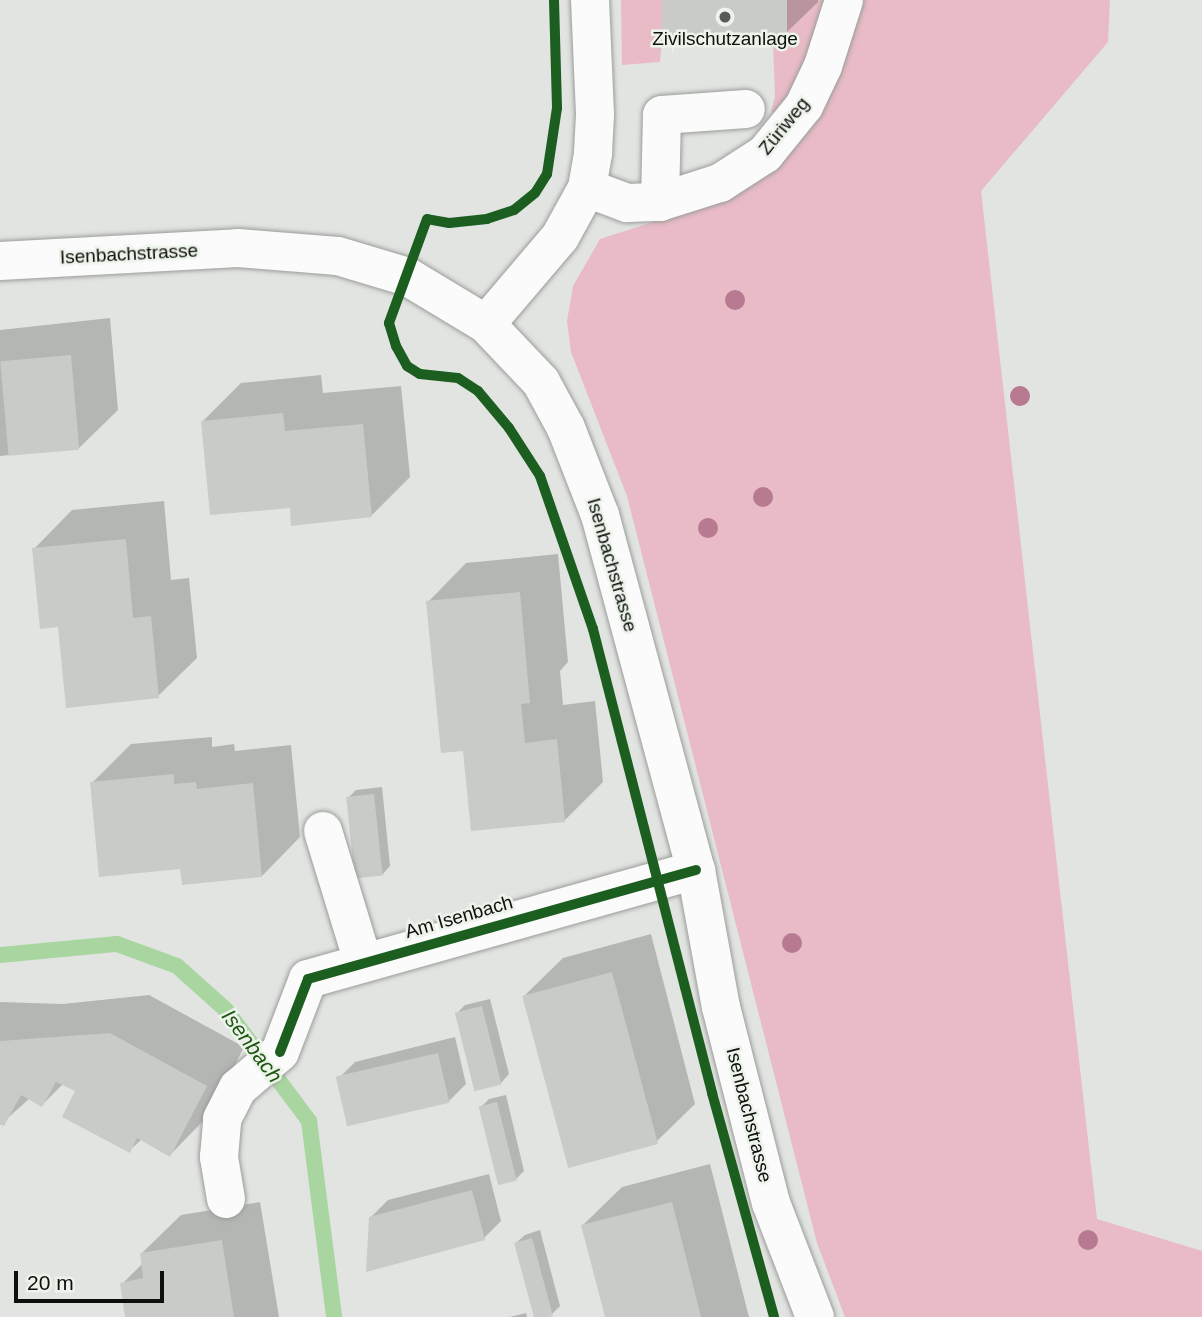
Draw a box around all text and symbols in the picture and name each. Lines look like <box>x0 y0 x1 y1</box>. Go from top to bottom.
marker: Zivilschutzanlage <box>717 9 733 25</box>
place label: Zivilschutzanlage <box>652 28 798 50</box>
street label: Züriweg <box>754 93 814 159</box>
street label: Isenbachstrasse <box>59 239 199 269</box>
street label: Isenbachstrasse <box>582 495 642 635</box>
street label: Am Isenbach <box>403 891 515 943</box>
water label: Isenbach <box>216 1004 288 1088</box>
street label: Isenbachstrasse <box>721 1045 777 1185</box>
scale bar <box>18 1258 168 1302</box>
text: 20 m <box>27 1271 74 1294</box>

